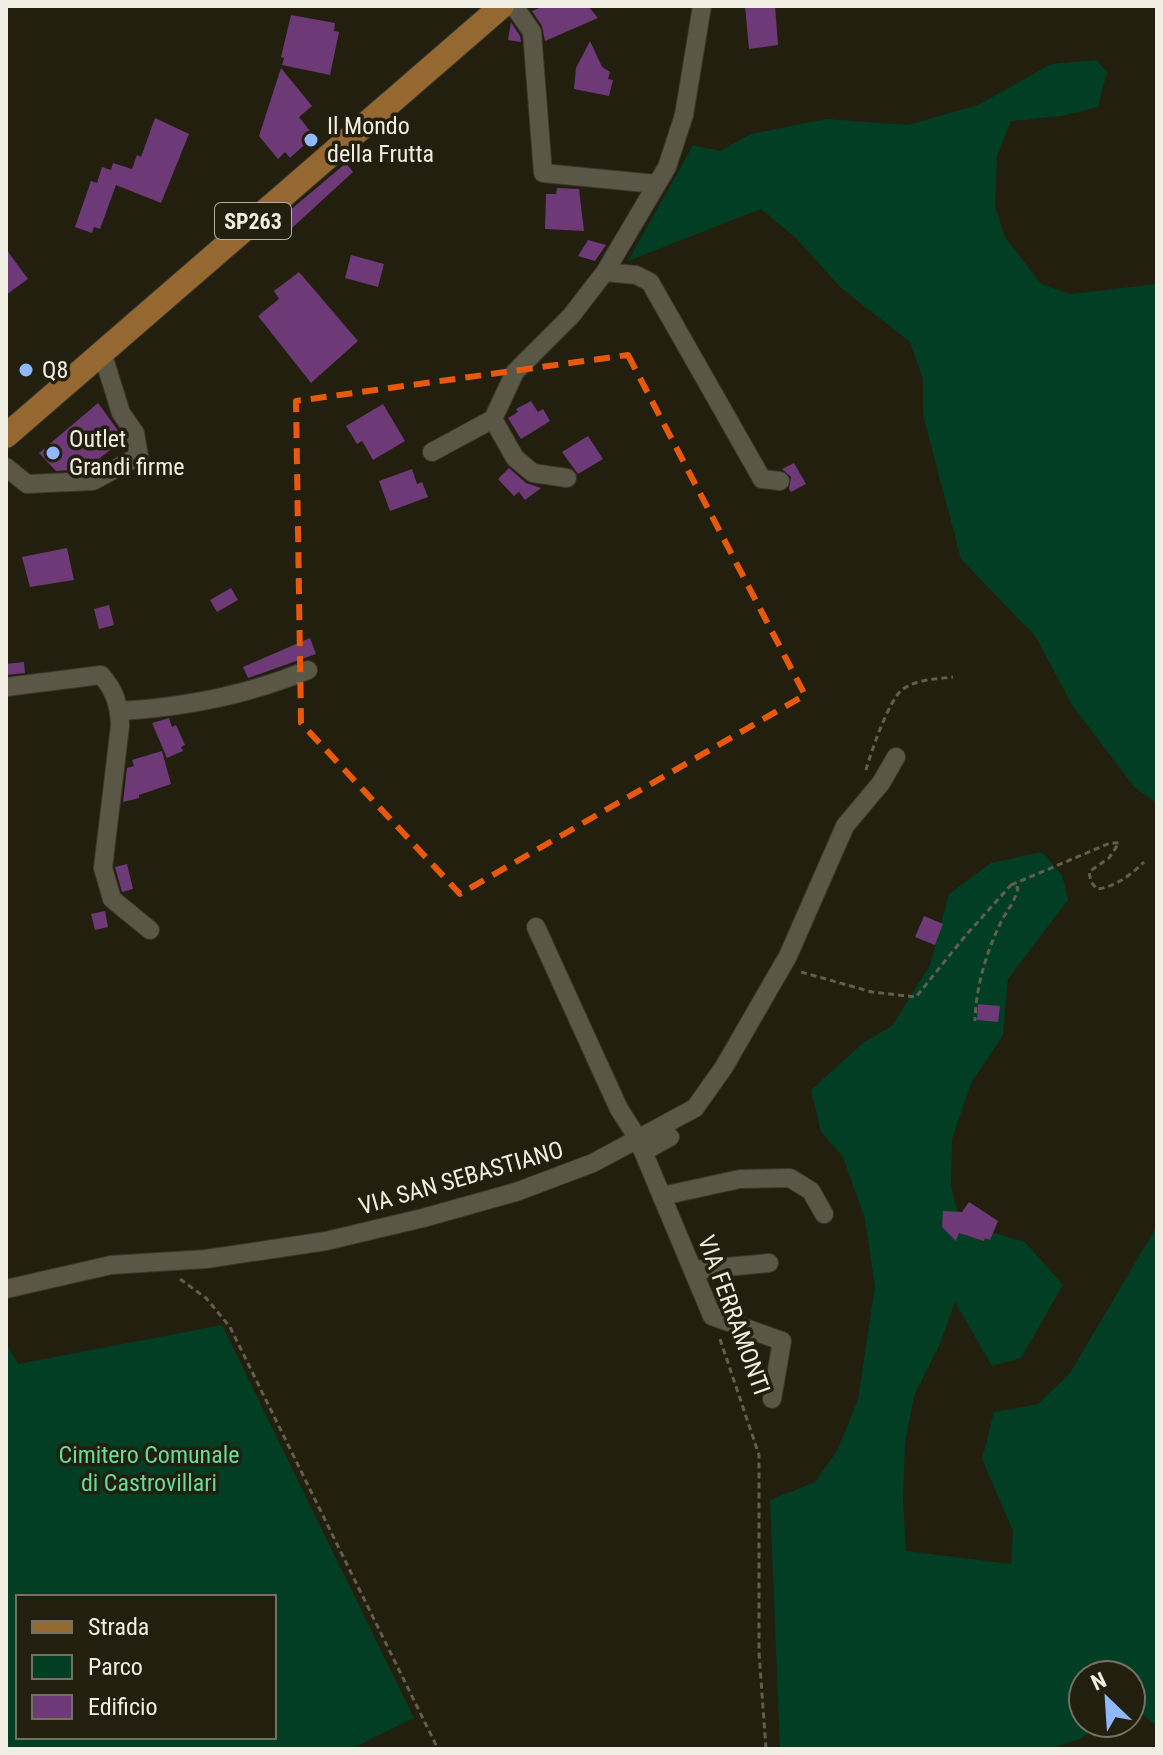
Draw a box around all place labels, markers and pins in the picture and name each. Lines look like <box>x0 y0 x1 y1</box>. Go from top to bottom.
place label: Il Mondo della Frutta <box>327 112 434 168</box>
marker: Il Mondo della Frutta <box>302 131 320 149</box>
place label: Q8 <box>42 356 68 384</box>
marker: Q8 <box>17 361 35 379</box>
place label: Outlet Grandi firme <box>69 425 184 481</box>
marker: Outlet Grandi firme <box>44 444 62 462</box>

